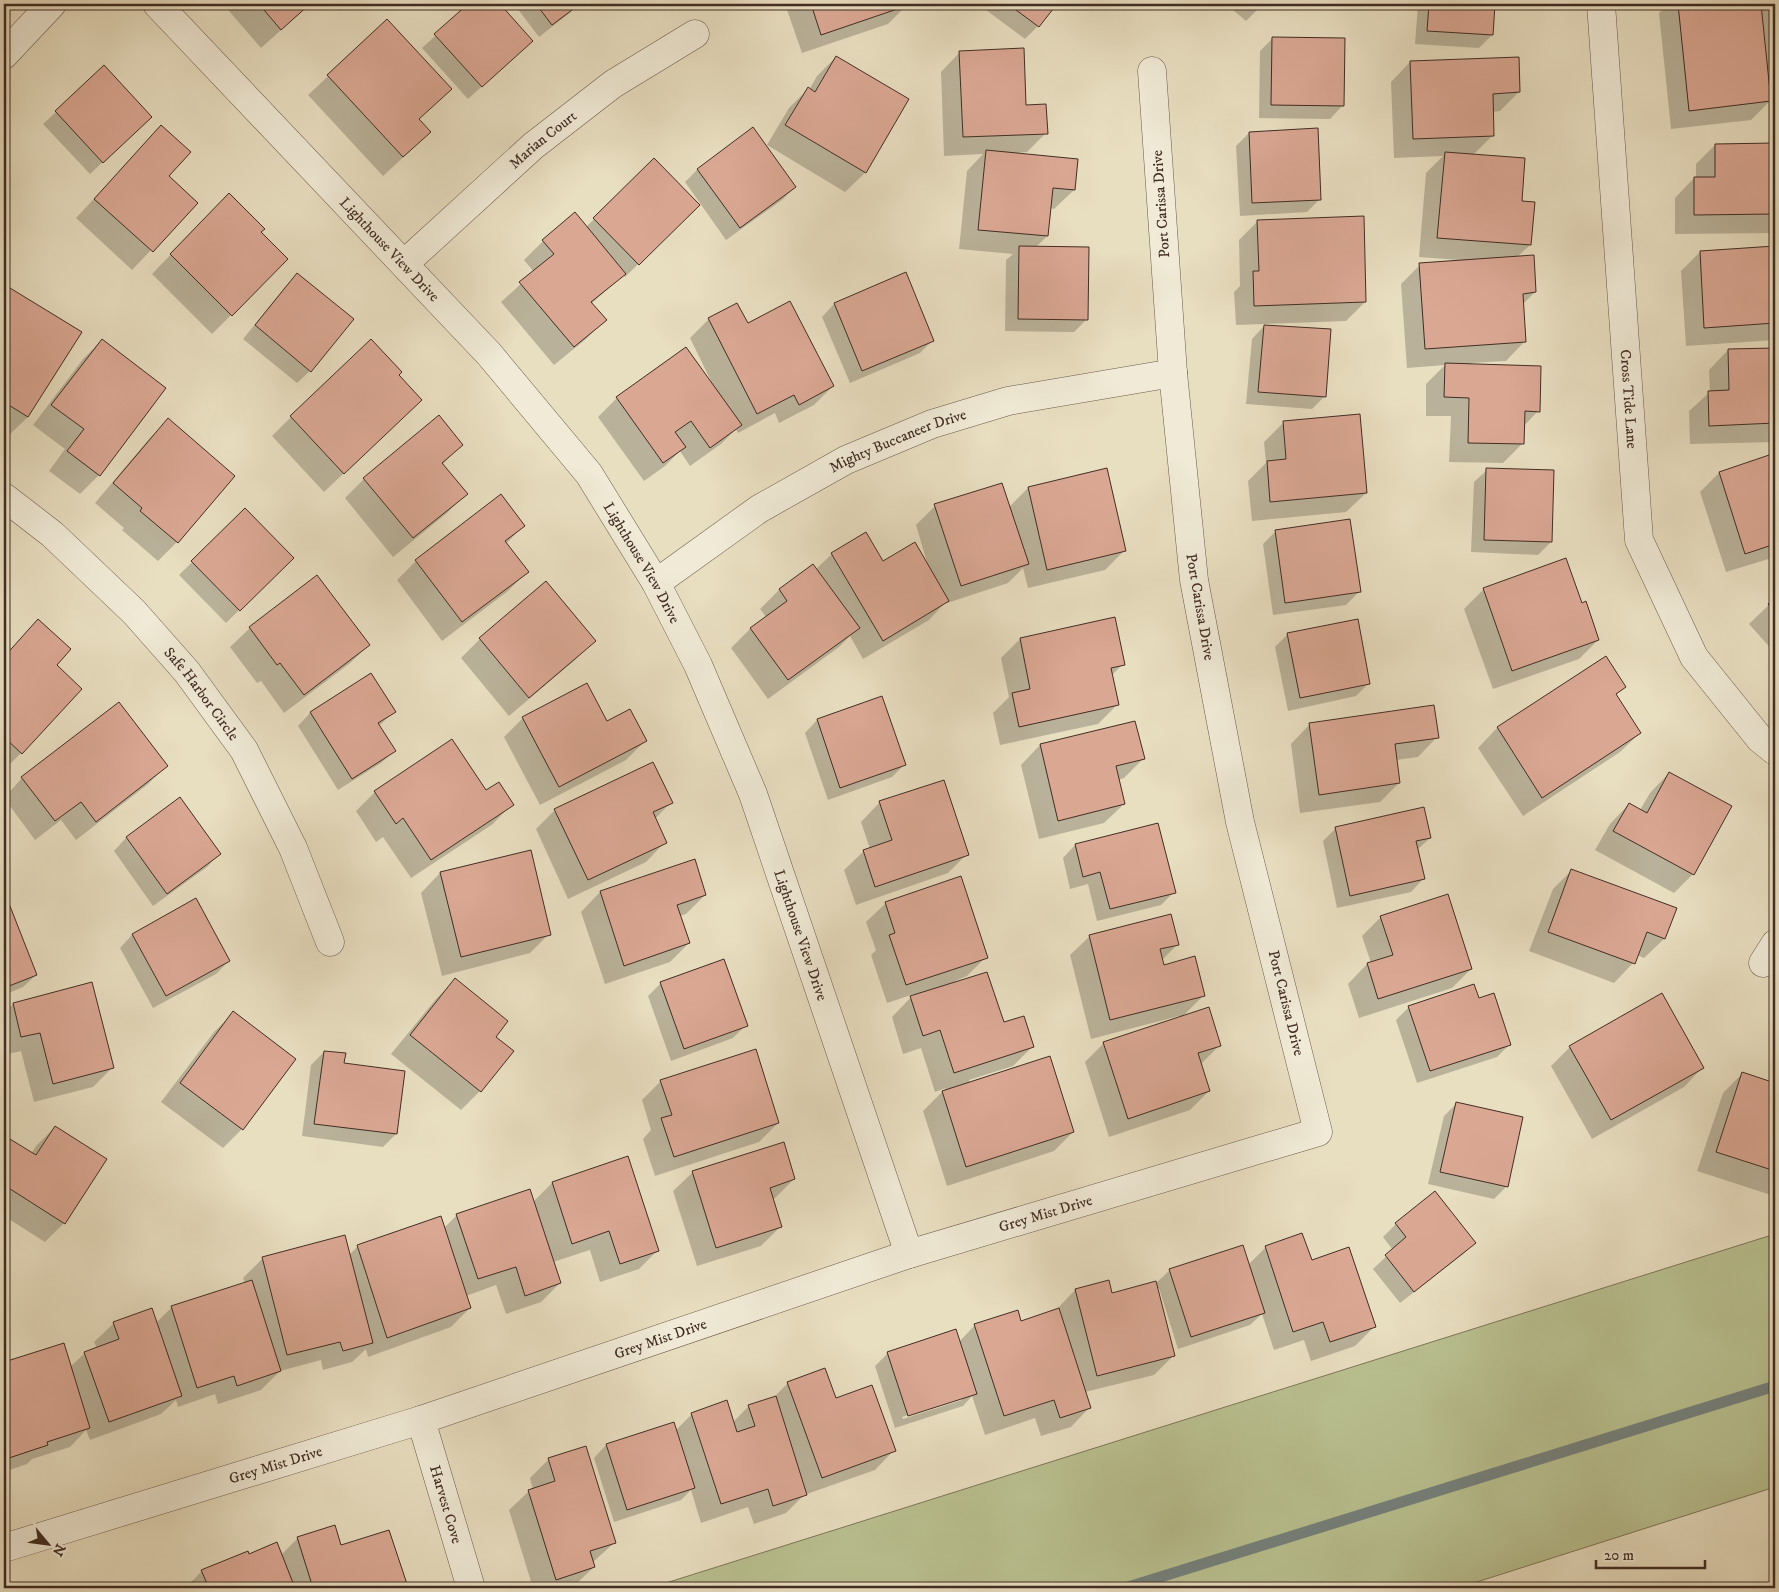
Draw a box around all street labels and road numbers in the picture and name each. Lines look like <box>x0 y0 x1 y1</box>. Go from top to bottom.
street label: Marian Court <box>505 106 581 173</box>
street label: Port Carissa Drive <box>1148 149 1174 259</box>
street label: Lighthouse View Drive <box>336 193 444 306</box>
street label: Cross Tide Lane <box>1616 349 1642 449</box>
street label: Mighty Buccaneer Drive <box>826 405 969 477</box>
street label: Lighthouse View Drive <box>599 499 685 627</box>
street label: Port Carissa Drive <box>1181 552 1219 662</box>
street label: Safe Harbor Circle <box>160 643 243 744</box>
street label: Lighthouse View Drive <box>770 867 832 1003</box>
street label: Port Carissa Drive <box>1264 948 1308 1058</box>
street label: Grey Mist Drive <box>996 1190 1094 1236</box>
street label: Grey Mist Drive <box>611 1314 709 1363</box>
street label: Grey Mist Drive <box>226 1441 325 1488</box>
street label: Harvest Cove <box>425 1463 467 1546</box>

